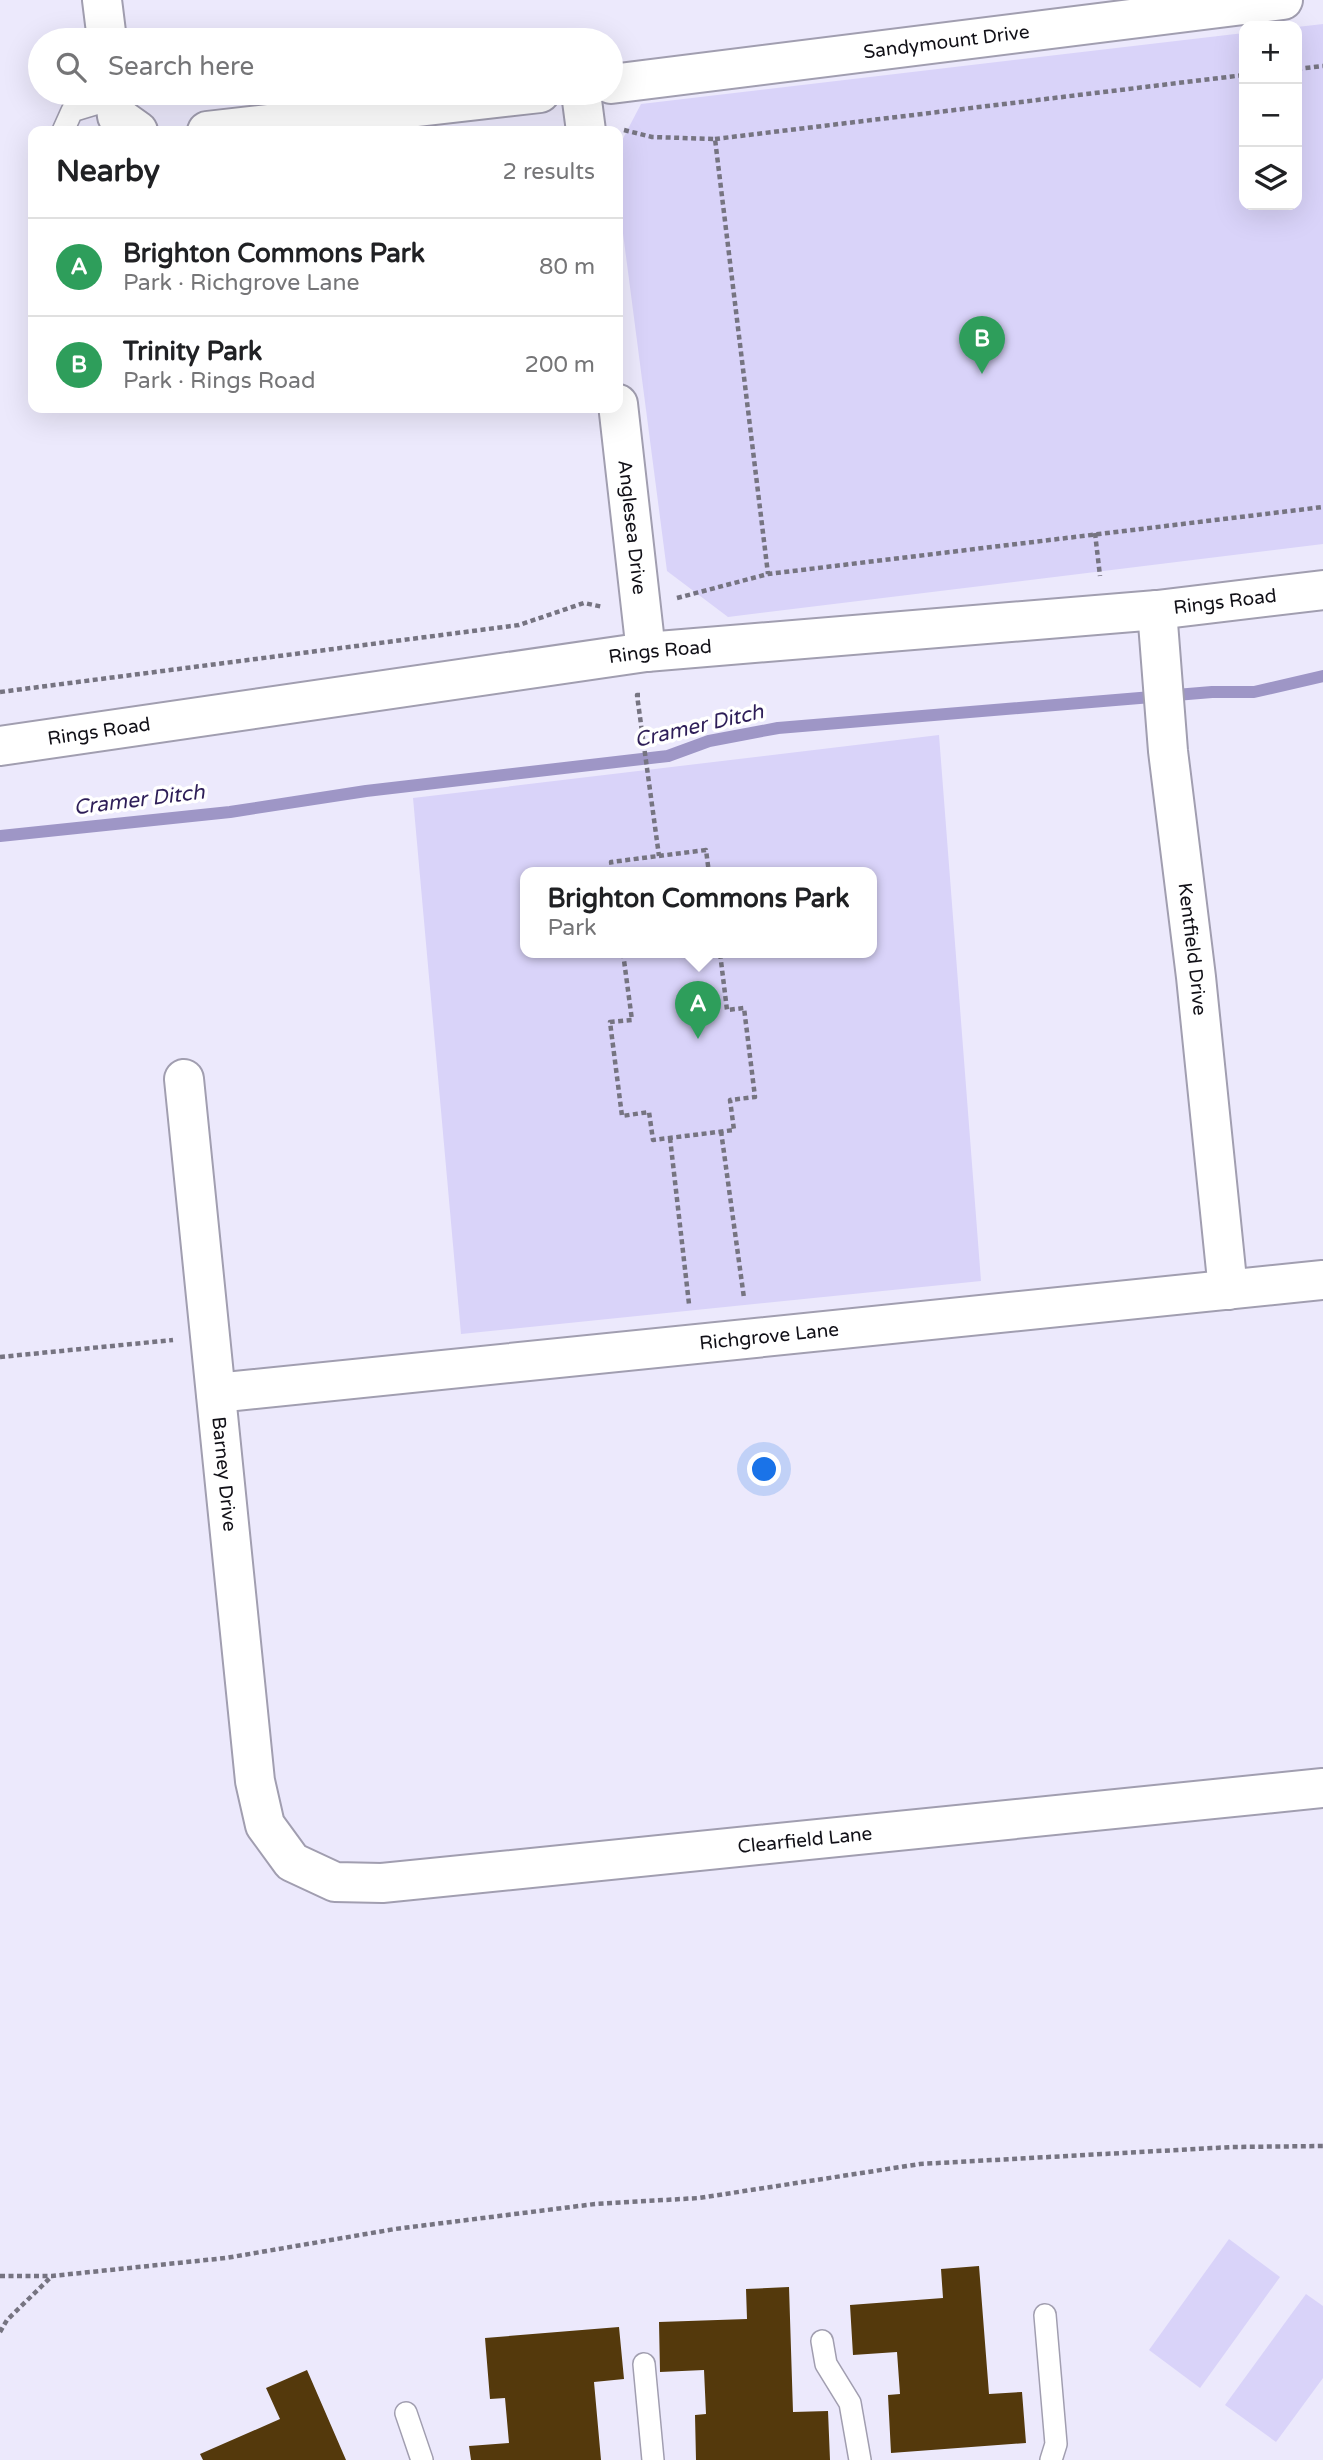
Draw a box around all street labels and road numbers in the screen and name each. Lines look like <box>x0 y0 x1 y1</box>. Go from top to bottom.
street label: Sandymount Drive <box>862 21 1031 63</box>
street label: Anglesea Drive <box>613 459 650 596</box>
street label: Rings Road <box>1172 585 1278 619</box>
street label: Rings Road <box>607 636 713 668</box>
street label: Rings Road <box>46 713 152 750</box>
street label: Kentfield Drive <box>1173 881 1211 1017</box>
street label: Richgrove Lane <box>698 1318 840 1355</box>
street label: Barney Drive <box>207 1415 241 1532</box>
street label: Clearfield Lane <box>737 1823 873 1858</box>

